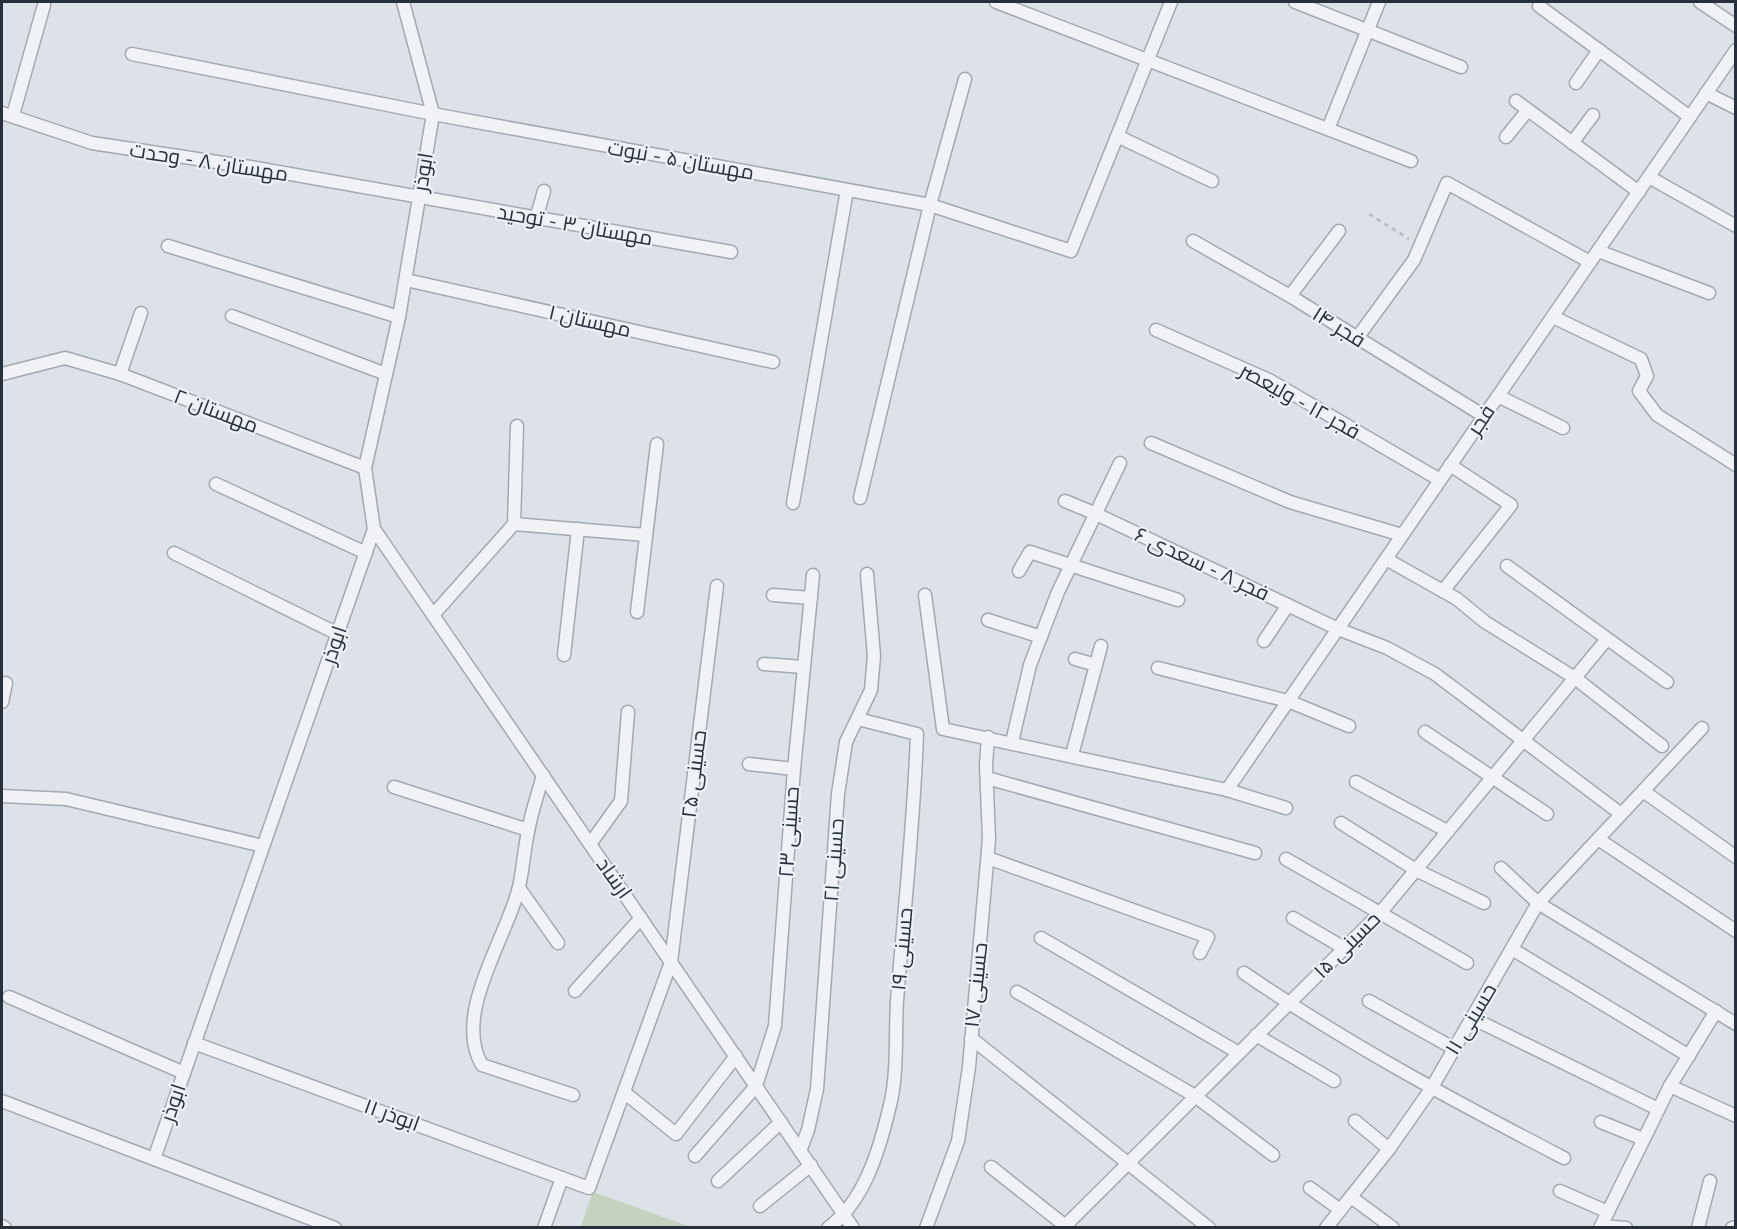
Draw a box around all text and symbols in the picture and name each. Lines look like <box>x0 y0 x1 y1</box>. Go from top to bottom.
street label: مهستان ۵ - نبوت <box>606 134 756 186</box>
street label: مهستان ۸ - وحدت <box>128 137 290 187</box>
street label: ابوذر <box>407 151 438 194</box>
street label: مهستان ۳ - توحید <box>495 199 655 251</box>
street label: مهستان ۱ <box>546 299 634 343</box>
street label: فجر ۱۴ <box>1308 301 1370 352</box>
street label: فجر ۱۲ - ولیعصر <box>1235 357 1365 444</box>
street label: مهستان ۲ <box>170 383 262 439</box>
street label: فجر <box>1461 400 1500 441</box>
street label: فجر ۸ - سعدی ۶ <box>1130 521 1274 607</box>
street label: ابوذر <box>315 622 352 668</box>
street label: حسینی ۲۵ <box>676 728 712 820</box>
street label: حسینی ۲۳ <box>773 786 805 878</box>
street label: حسینی ۲۱ <box>818 817 850 903</box>
street label: ارشاد <box>591 852 638 903</box>
street label: حسینی ۱۹ <box>885 906 919 992</box>
street label: حسینی ۱۵ <box>1308 906 1386 984</box>
street label: حسینی ۱۷ <box>959 941 993 1029</box>
street label: حسینی ۱۱ <box>1439 978 1503 1060</box>
street label: ابوذر <box>154 1080 191 1126</box>
street label: ابوذر ۱۱ <box>361 1093 423 1136</box>

